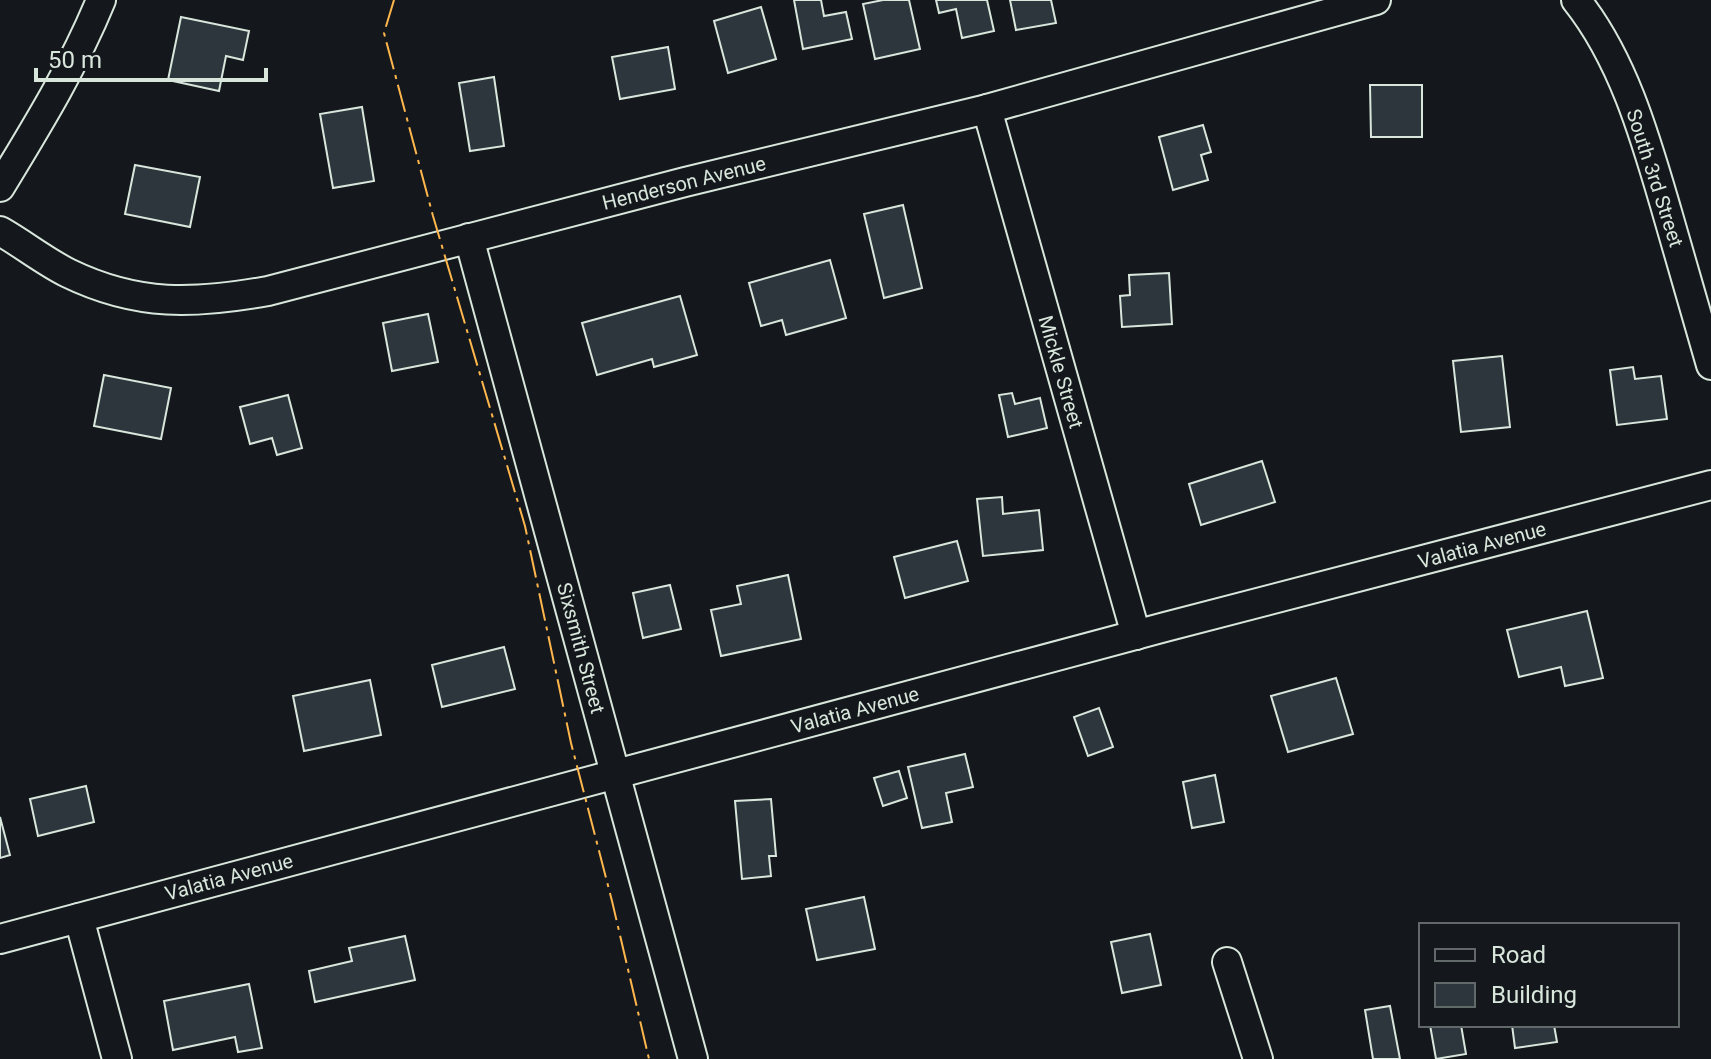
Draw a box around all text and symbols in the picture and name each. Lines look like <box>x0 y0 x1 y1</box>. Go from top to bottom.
scale bar <box>36 32 266 82</box>
text: 50 m <box>48 46 102 74</box>
street label: South 3rd Street <box>1621 106 1689 250</box>
street label: Henderson Avenue <box>600 151 768 215</box>
street label: Mickle Street <box>1033 313 1089 431</box>
street label: Valatia Avenue <box>1415 516 1549 574</box>
street label: Sixsmith Street <box>552 580 610 716</box>
street label: Valatia Avenue <box>788 681 922 739</box>
street label: Valatia Avenue <box>162 848 296 906</box>
legend <box>1419 923 1679 1027</box>
text: Road <box>1491 941 1546 969</box>
text: Building <box>1491 981 1577 1009</box>

